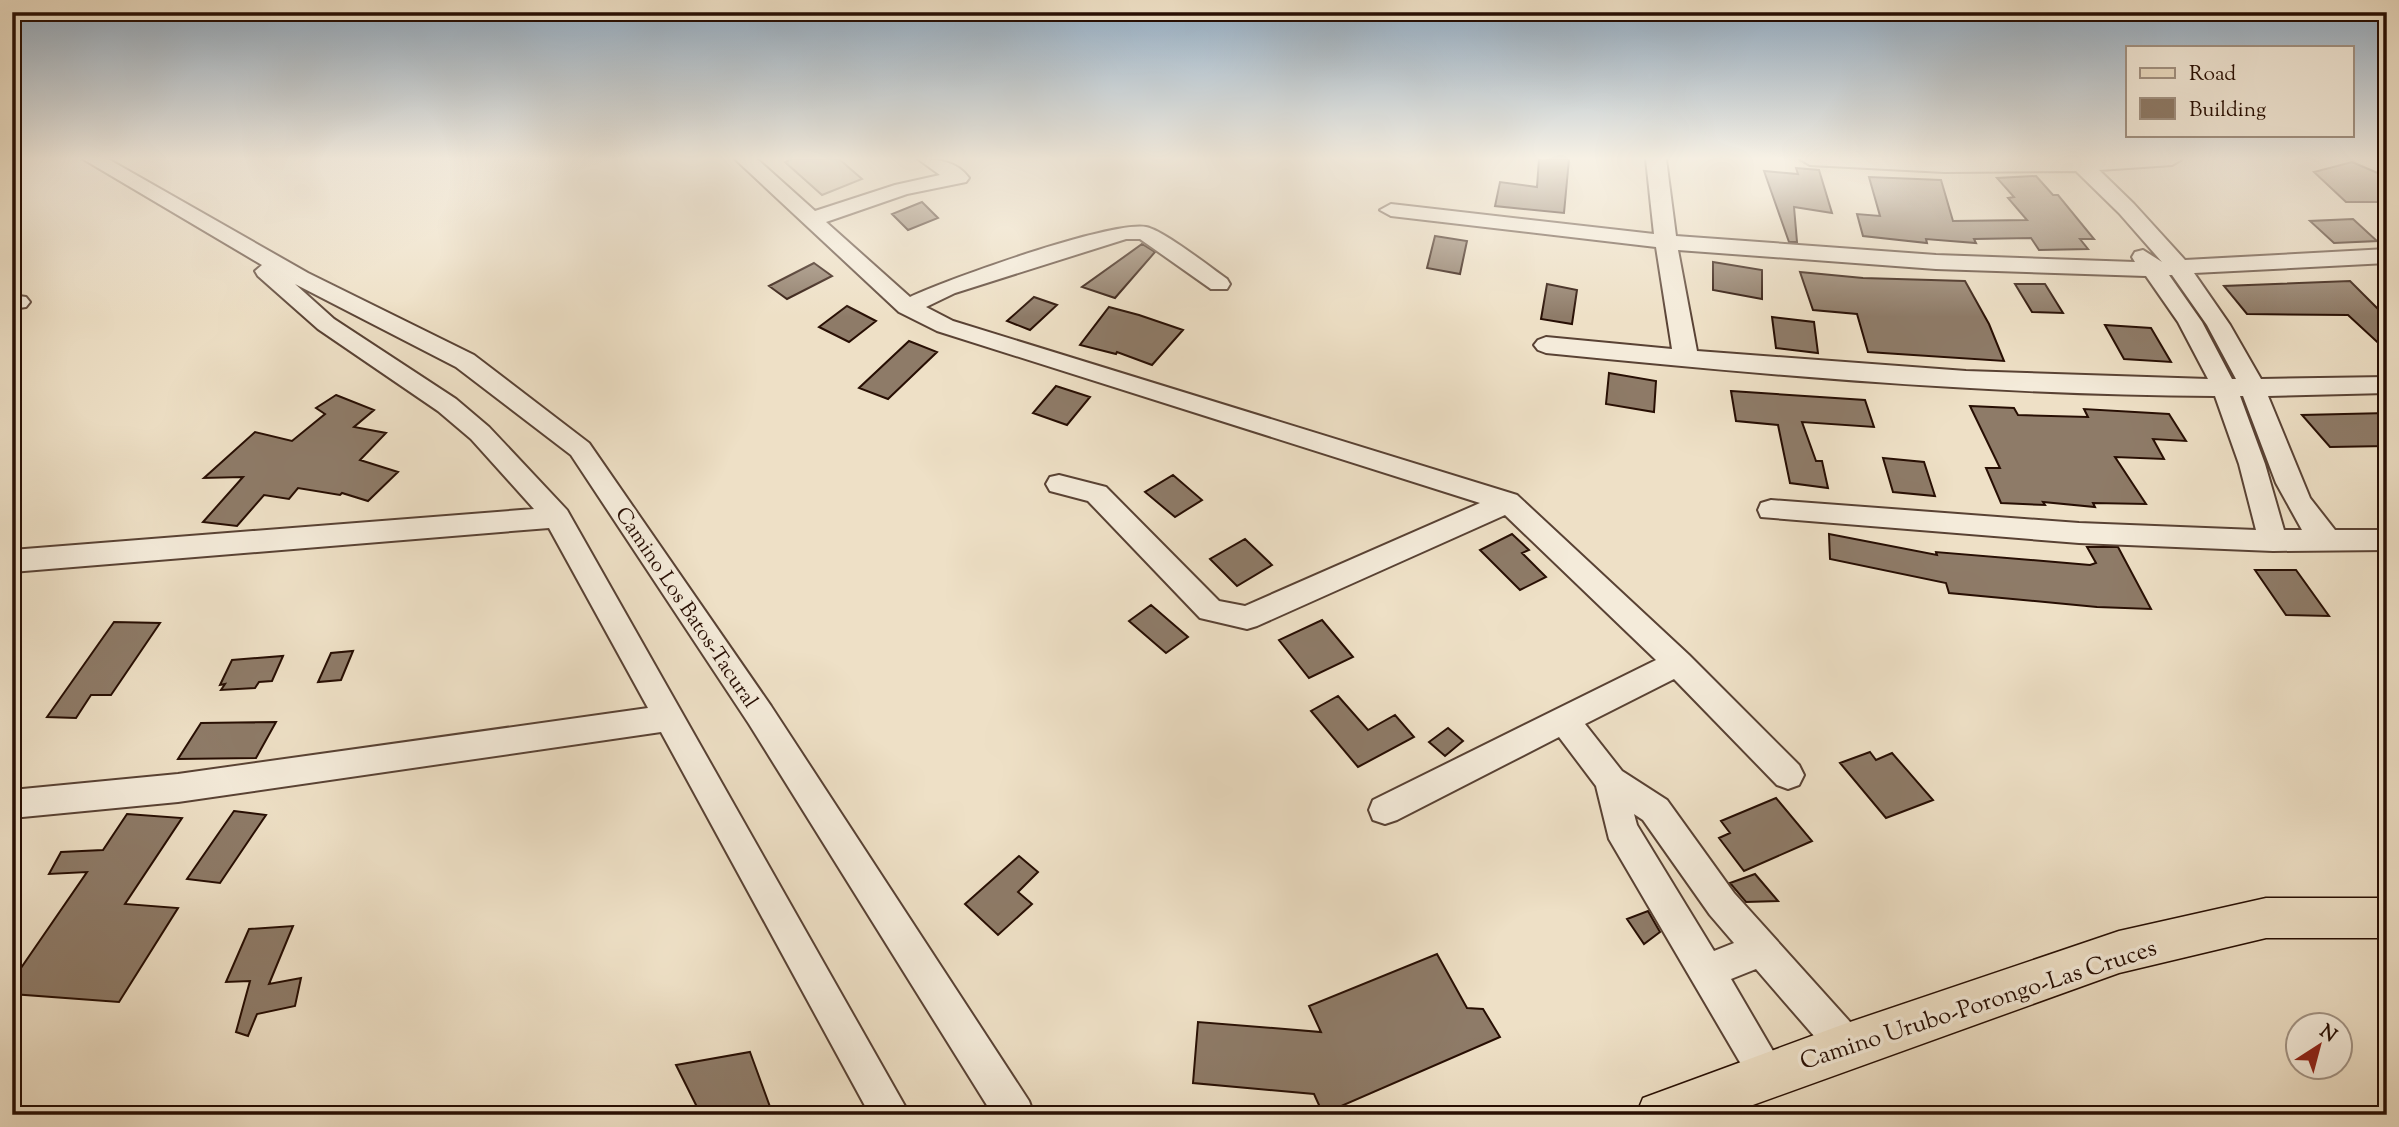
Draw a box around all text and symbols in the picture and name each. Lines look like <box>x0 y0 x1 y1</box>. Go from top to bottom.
legend <box>2126 46 2354 136</box>
text: Road <box>2189 60 2236 90</box>
text: Building <box>2189 96 2266 126</box>
street label: Camino Los Batos-Tacural <box>607 502 764 715</box>
street label: Camino Urubo-Porongo-Las Cruces <box>1796 932 2161 1080</box>
north arrow <box>2284 1012 2354 1082</box>
text: N <box>2313 1019 2342 1050</box>

